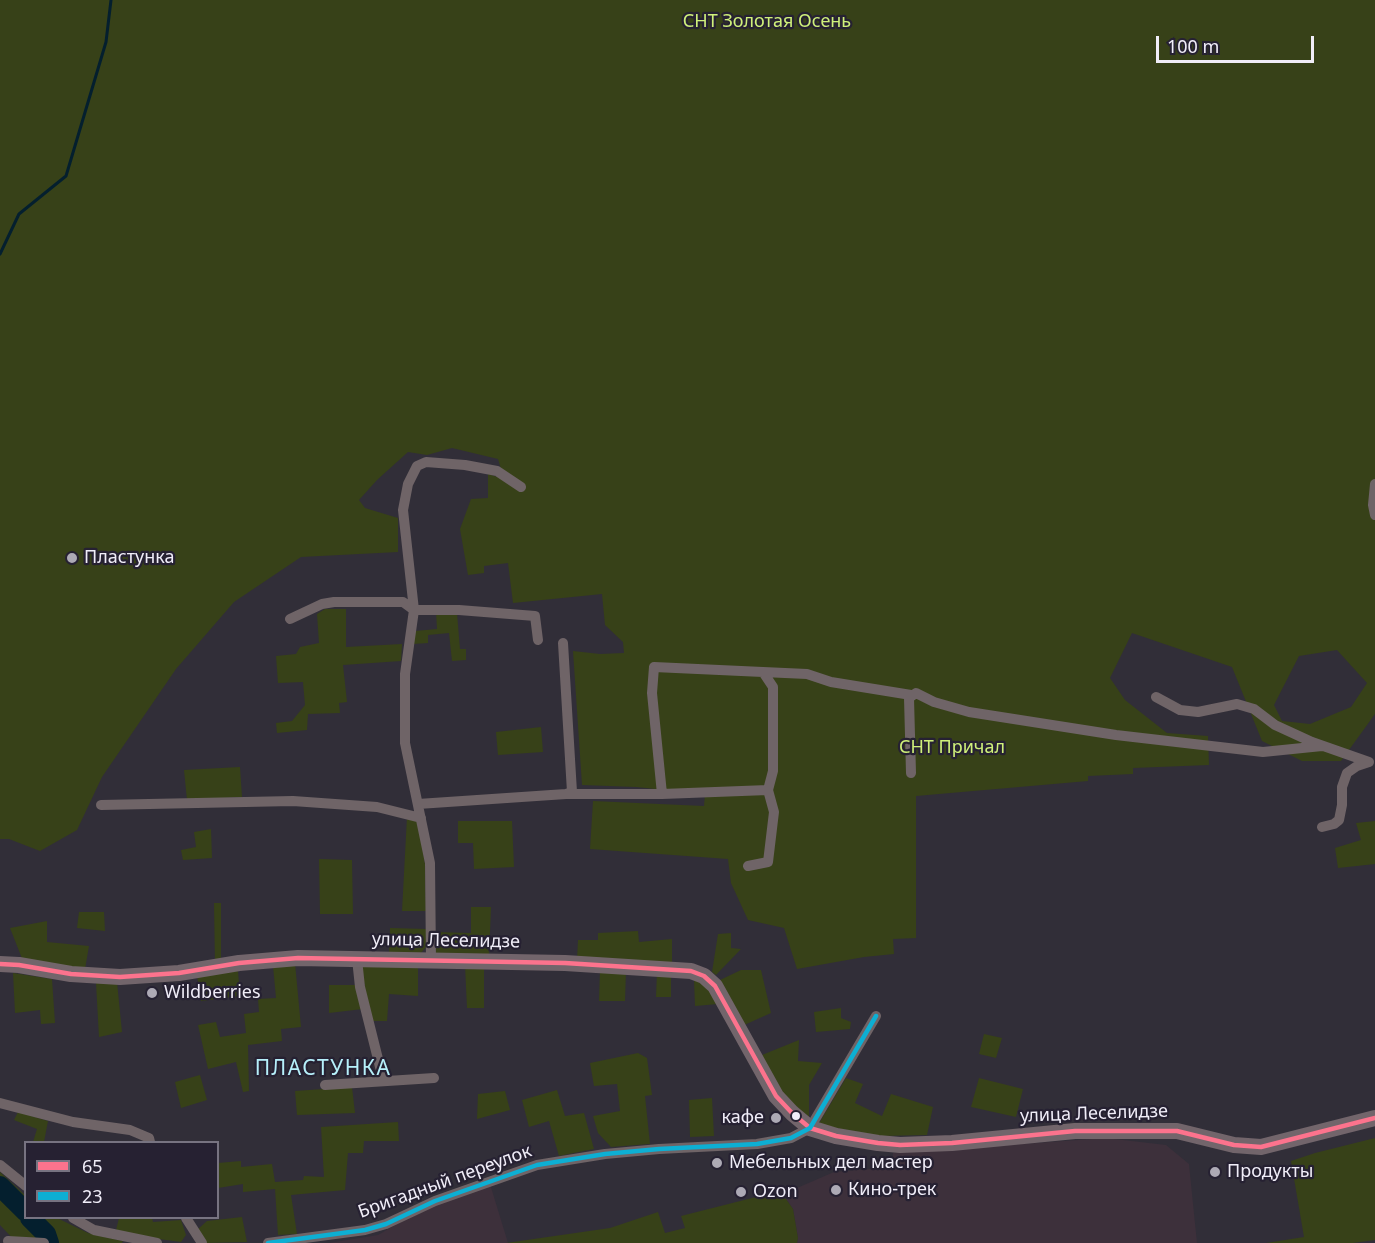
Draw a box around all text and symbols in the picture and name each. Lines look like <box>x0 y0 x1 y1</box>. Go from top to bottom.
park label: СНТ Золотая Осень <box>683 11 851 33</box>
scale bar <box>1159 24 1316 62</box>
text: 100 m <box>1167 34 1219 58</box>
place label: Пластунка <box>84 547 174 569</box>
marker: Пластунка <box>65 551 79 565</box>
park label: СНТ Причал <box>899 737 1005 759</box>
street label: улица Леселидзе <box>372 929 520 953</box>
place label: Wildberries <box>164 982 261 1004</box>
marker: Wildberries <box>145 986 159 1000</box>
district label: ПЛАСТУНКА <box>255 1056 391 1082</box>
street label: улица Леселидзе <box>1020 1101 1168 1127</box>
place label: кафе <box>722 1107 764 1129</box>
unlabelled marker <box>790 1110 802 1122</box>
marker: кафе <box>769 1111 783 1125</box>
legend <box>24 1141 219 1219</box>
street label: Бригадный переулок <box>355 1141 535 1223</box>
place label: Мебельных дел мастер <box>729 1152 933 1174</box>
text: 65 <box>82 1154 103 1178</box>
marker: Мебельных дел мастер <box>710 1156 724 1170</box>
place label: Продукты <box>1227 1161 1313 1183</box>
marker: Продукты <box>1208 1165 1222 1179</box>
place label: Кино-трек <box>848 1179 936 1201</box>
place label: Ozon <box>753 1181 798 1203</box>
marker: Кино-трек <box>829 1183 843 1197</box>
text: 23 <box>82 1184 103 1208</box>
marker: Ozon <box>734 1185 748 1199</box>

